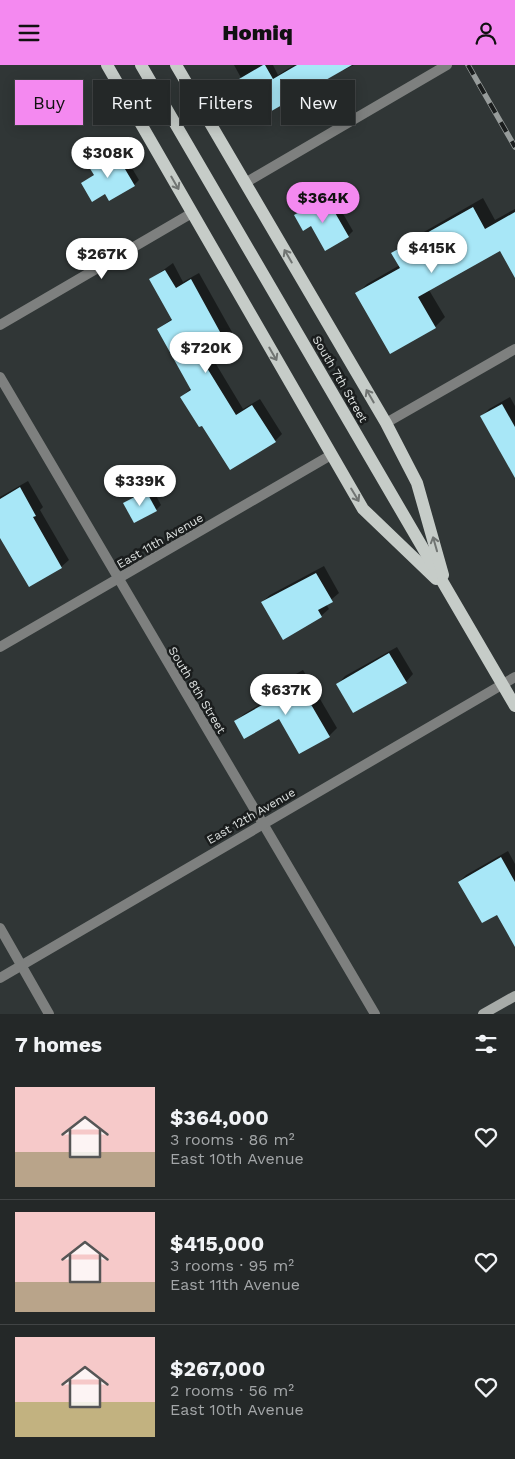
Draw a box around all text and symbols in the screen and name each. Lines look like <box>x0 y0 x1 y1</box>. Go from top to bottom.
icon: menu <box>15 19 43 47</box>
icon: person <box>472 19 500 47</box>
text: Homiq <box>222 20 293 45</box>
chip: Buy <box>15 80 83 125</box>
chip: Rent <box>93 80 170 125</box>
chip: Filters <box>180 80 271 125</box>
chip: New <box>281 80 355 125</box>
pin: $308K <box>73 137 143 179</box>
text: $308K <box>82 143 134 162</box>
one-way arrow <box>170 175 180 190</box>
pin: $364K <box>288 181 358 224</box>
text: $364K <box>297 188 349 207</box>
pin: $415K <box>397 231 467 274</box>
pin: $267K <box>67 237 137 280</box>
text: $415K <box>408 238 456 257</box>
text: $267K <box>77 244 127 263</box>
one-way arrow <box>283 250 293 264</box>
pin: $720K <box>171 331 241 374</box>
street label: South 7th Street <box>309 333 371 425</box>
text: $720K <box>181 338 231 357</box>
one-way arrow <box>269 347 279 361</box>
one-way arrow <box>365 390 375 404</box>
pin: $339K <box>105 465 175 507</box>
text: $339K <box>115 471 165 490</box>
one-way arrow <box>350 487 360 501</box>
street label: East 11th Avenue <box>114 511 206 571</box>
one-way arrow <box>429 537 439 553</box>
street label: South 8th Street <box>166 644 228 736</box>
pin: $637K <box>251 673 321 716</box>
text: $637K <box>261 680 311 699</box>
street label: East 12th Avenue <box>204 785 298 847</box>
icon: filters <box>472 1030 500 1058</box>
text: 7 homes <box>15 1032 102 1057</box>
text: $364,000 <box>170 1105 269 1130</box>
icon: home <box>55 1107 115 1167</box>
icon: heart <box>472 1123 500 1151</box>
text: 3 rooms · 86 m² <box>170 1130 295 1149</box>
text: East 10th Avenue <box>170 1149 304 1168</box>
text: $415,000 <box>170 1231 264 1256</box>
icon: home <box>55 1232 115 1292</box>
icon: heart <box>472 1248 500 1276</box>
text: 3 rooms · 95 m² <box>170 1256 294 1275</box>
text: East 11th Avenue <box>170 1275 300 1294</box>
text: $267,000 <box>170 1356 265 1381</box>
icon: home <box>55 1357 115 1417</box>
icon: heart <box>472 1373 500 1401</box>
text: 2 rooms · 56 m² <box>170 1381 294 1400</box>
text: East 10th Avenue <box>170 1400 304 1419</box>

